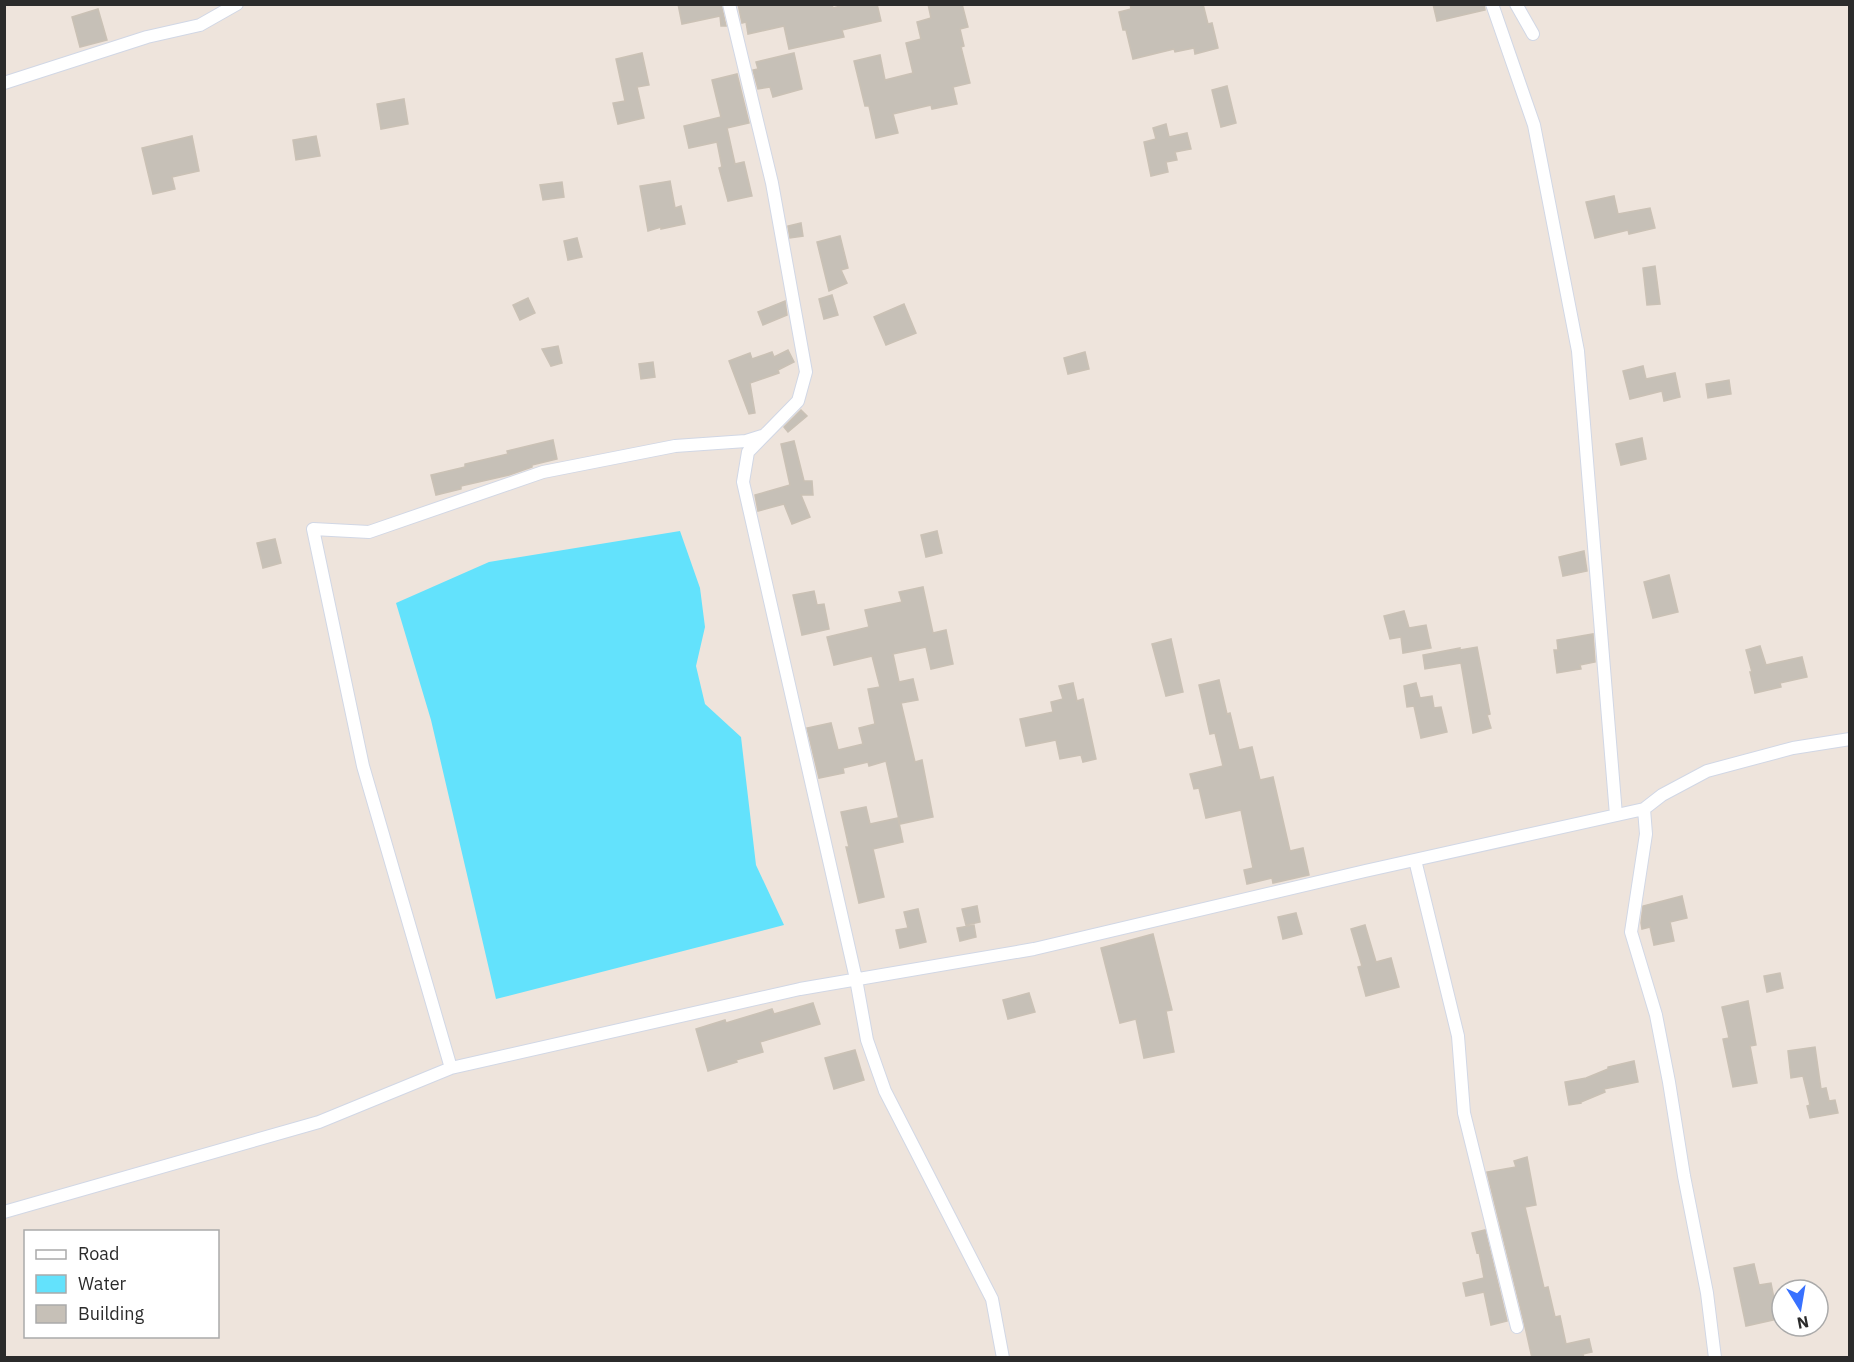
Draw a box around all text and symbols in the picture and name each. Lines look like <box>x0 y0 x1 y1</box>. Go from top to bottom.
legend <box>24 1230 219 1338</box>
text: Road <box>78 1242 119 1265</box>
text: Water <box>78 1272 127 1295</box>
north arrow <box>1770 1278 1830 1338</box>
text: Building <box>78 1302 145 1325</box>
text: N <box>1795 1312 1810 1334</box>

